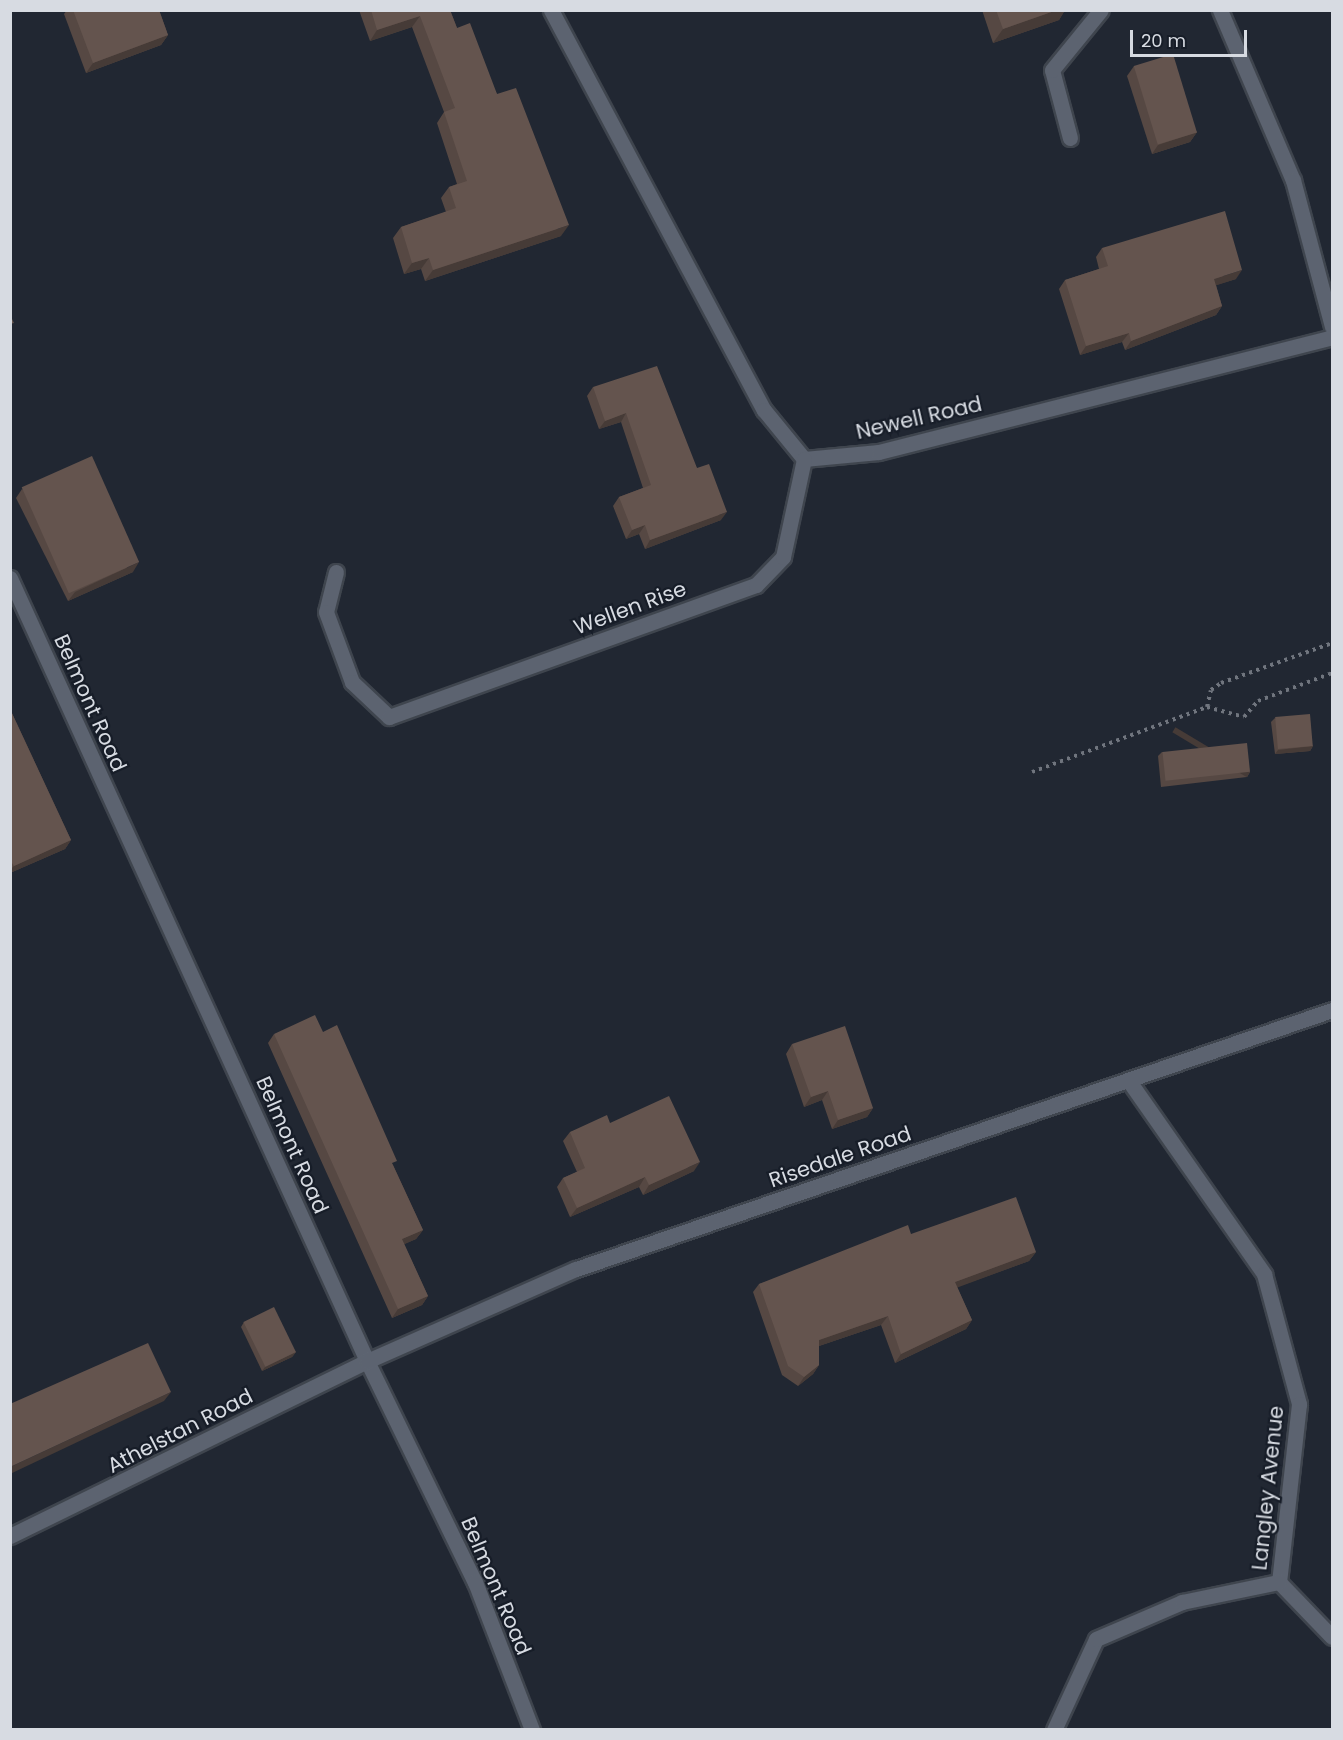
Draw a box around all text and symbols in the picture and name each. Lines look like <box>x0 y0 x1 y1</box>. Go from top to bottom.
scale bar <box>1133 18 1250 56</box>
text: 20 m <box>1141 28 1186 53</box>
street label: Newell Road <box>854 391 984 445</box>
street label: Wellen Rise <box>570 576 690 640</box>
street label: Belmont Road <box>49 631 131 775</box>
street label: Belmont Road <box>251 1073 333 1217</box>
street label: Risedale Road <box>766 1121 914 1193</box>
street label: Athelstan Road <box>103 1383 257 1479</box>
street label: Langley Avenue <box>1247 1404 1289 1572</box>
street label: Belmont Road <box>456 1513 536 1659</box>

